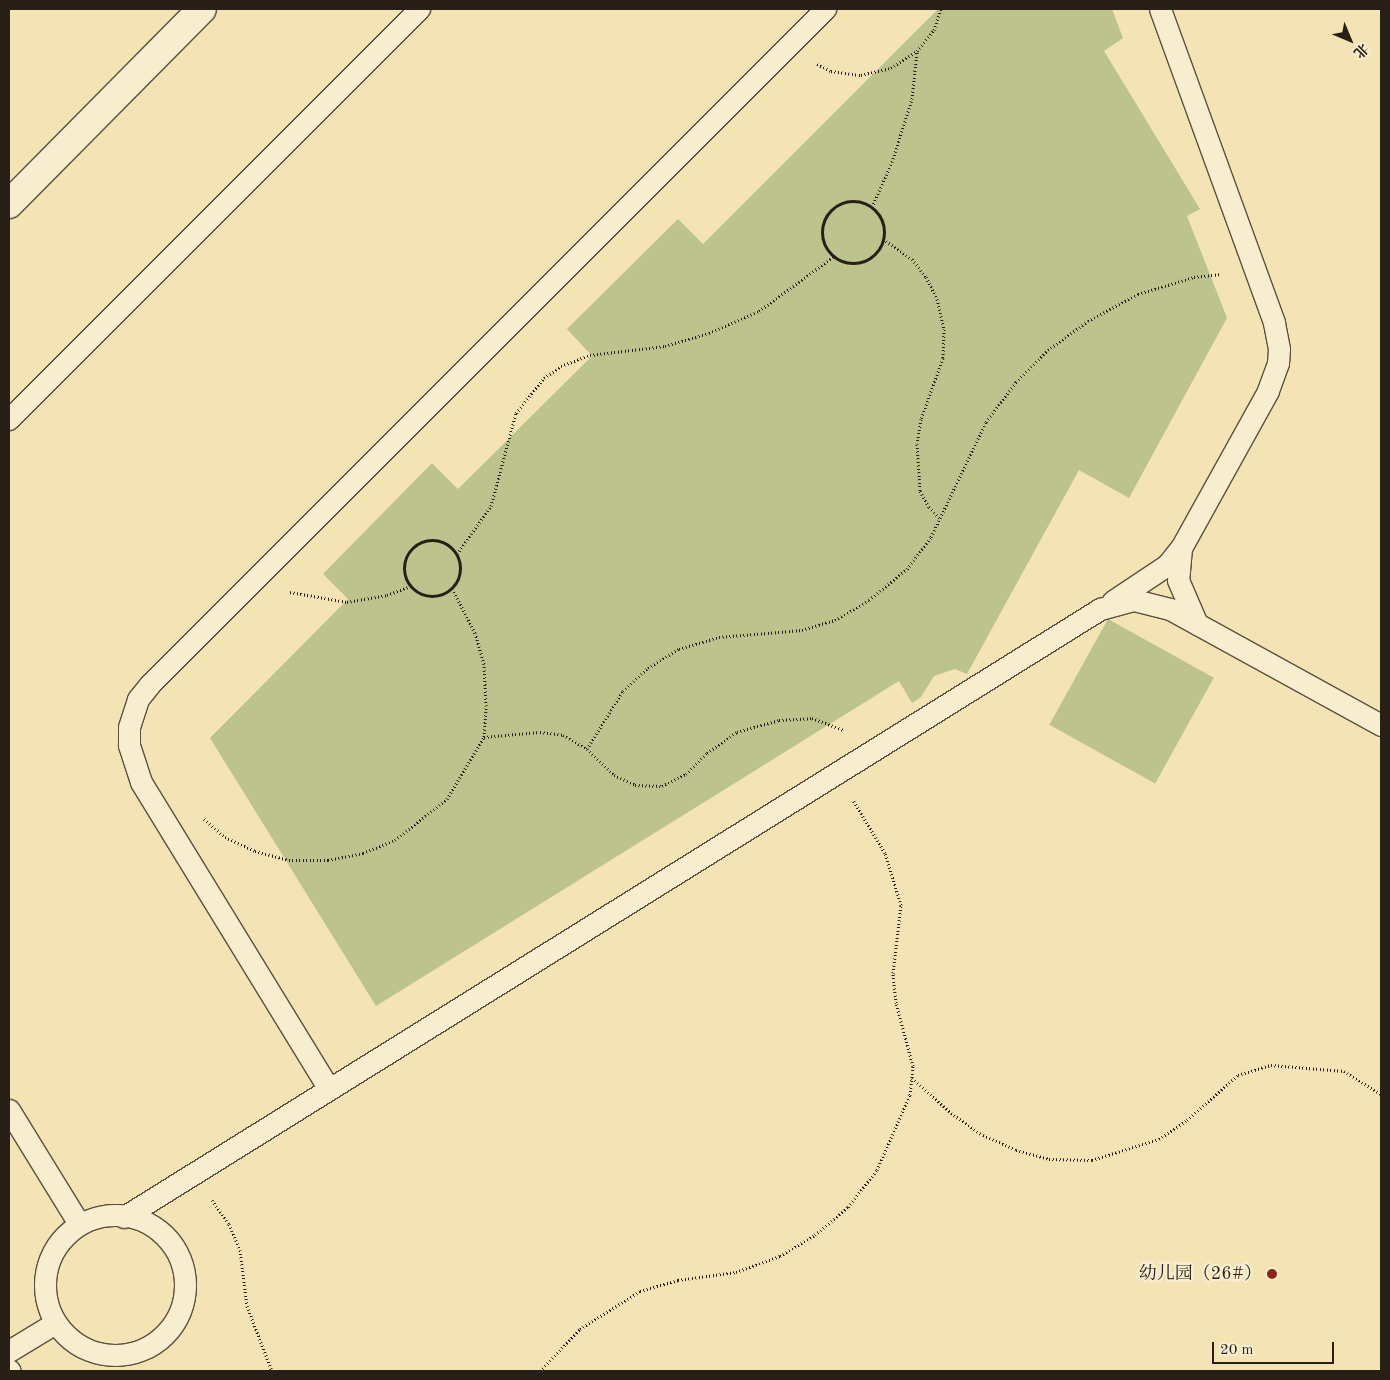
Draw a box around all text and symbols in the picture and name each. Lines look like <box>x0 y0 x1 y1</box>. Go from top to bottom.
north arrow <box>1325 15 1375 65</box>
text: 北 <box>1351 41 1371 61</box>
place label: 幼儿园（26#） <box>1139 1263 1262 1285</box>
marker: 幼儿园（26#） <box>1266 1268 1278 1280</box>
scale bar <box>1215 1332 1338 1364</box>
text: 20 m <box>1220 1343 1254 1358</box>

